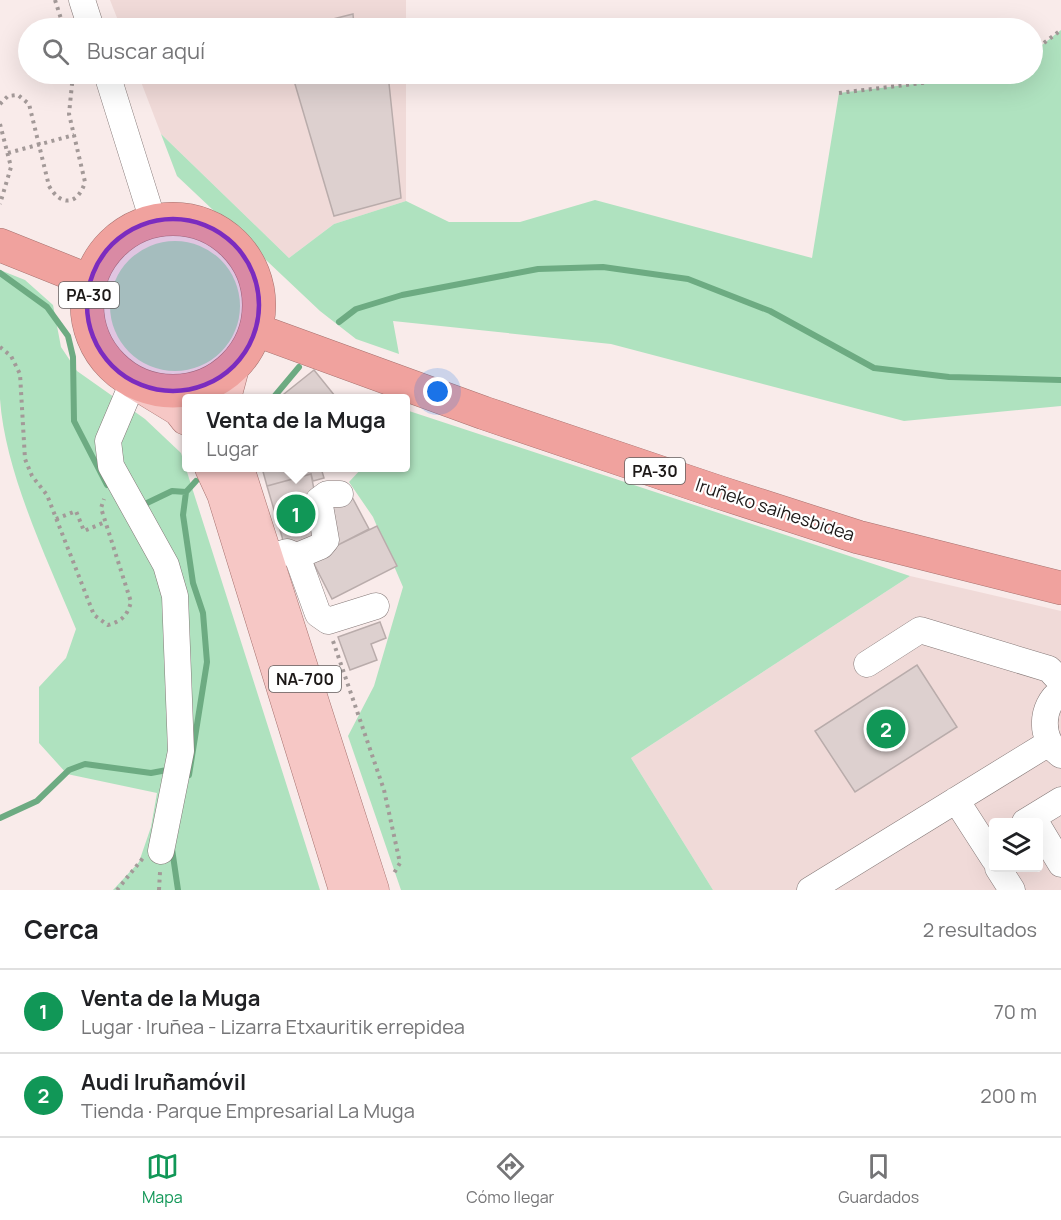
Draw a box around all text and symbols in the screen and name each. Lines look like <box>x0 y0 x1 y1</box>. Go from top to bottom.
search box <box>18 18 1043 84</box>
icon: search <box>39 35 72 68</box>
text: Buscar aquí <box>87 36 205 66</box>
road number: PA-30 <box>59 282 119 308</box>
your location <box>423 377 452 406</box>
popup <box>182 394 410 472</box>
text: Venta de la Muga <box>206 405 386 435</box>
text: Lugar <box>206 435 259 462</box>
road number: PA-30 <box>625 458 685 484</box>
street label: Iruñeko saihesbidea <box>693 472 858 546</box>
pin: 1 <box>276 492 316 536</box>
road number: NA-700 <box>269 666 341 692</box>
pin: 2 <box>866 706 906 752</box>
map controls <box>989 818 1043 872</box>
button: layers <box>989 818 1043 872</box>
text: Cerca <box>24 911 99 947</box>
text: 2 resultados <box>923 916 1037 943</box>
text: Venta de la Muga <box>81 983 260 1013</box>
text: 1 <box>39 998 48 1025</box>
text: 70 m <box>994 998 1037 1025</box>
text: Lugar · Iruñea - Lizarra Etxauritik errepidea <box>81 1013 465 1040</box>
text: Audi Iruñamóvil <box>81 1067 246 1097</box>
text: 2 <box>38 1082 49 1109</box>
text: 200 m <box>980 1082 1037 1109</box>
text: Tienda · Parque Empresarial La Muga <box>81 1097 415 1124</box>
tab: Mapa <box>142 1150 183 1208</box>
tab: Cómo llegar <box>466 1150 554 1208</box>
tab: Guardados <box>838 1150 919 1208</box>

